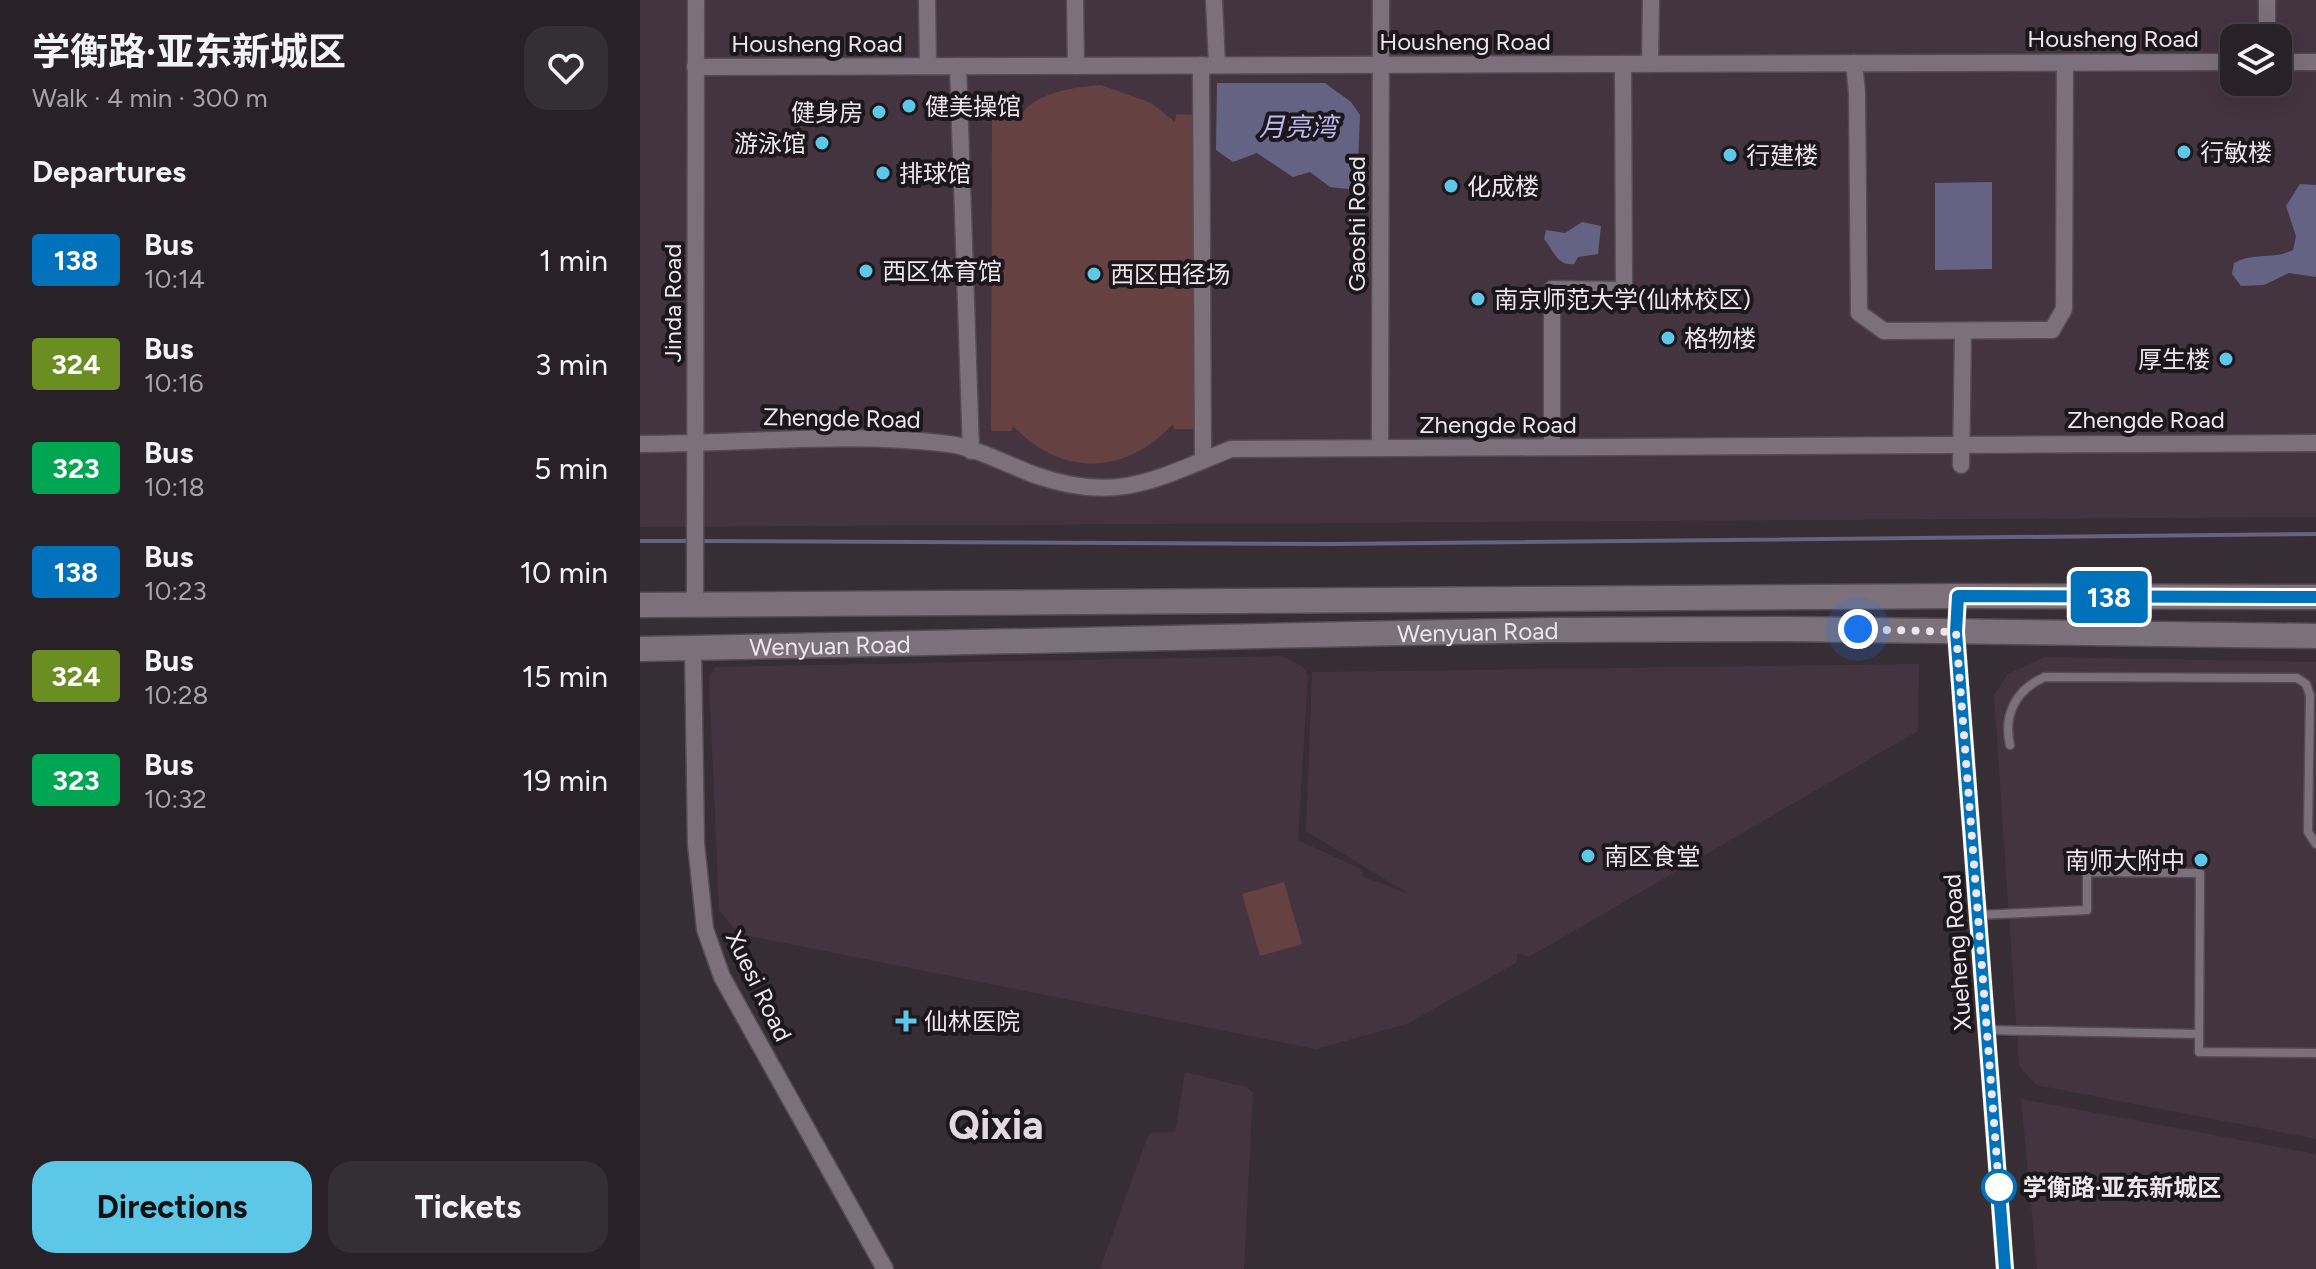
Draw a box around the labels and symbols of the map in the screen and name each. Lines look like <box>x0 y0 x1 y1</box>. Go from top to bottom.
street label: Housheng Road <box>2027 24 2199 53</box>
street label: Housheng Road <box>1379 27 1551 56</box>
street label: Housheng Road <box>731 29 903 58</box>
place label: 健美操馆 <box>925 92 1021 121</box>
marker: 健美操馆 <box>900 97 918 115</box>
place label: 健身房 <box>791 98 863 127</box>
marker: 健身房 <box>870 103 888 121</box>
water label: 月亮湾 <box>1259 111 1341 143</box>
place label: 游泳馆 <box>734 129 806 158</box>
marker: 游泳馆 <box>813 134 831 152</box>
place label: 行敏楼 <box>2200 138 2272 167</box>
place label: 行建楼 <box>1746 141 1818 170</box>
marker: 行敏楼 <box>2175 143 2193 161</box>
marker: 行建楼 <box>1721 146 1739 164</box>
street label: Gaoshi Road <box>1342 156 1371 292</box>
place label: 排球馆 <box>899 159 971 188</box>
marker: 排球馆 <box>874 164 892 182</box>
place label: 化成楼 <box>1467 172 1539 201</box>
marker: 化成楼 <box>1442 177 1460 195</box>
street label: Jinda Road <box>658 244 687 362</box>
place label: 西区体育馆 <box>882 257 1002 286</box>
place label: 西区田径场 <box>1110 260 1230 289</box>
marker: 西区体育馆 <box>857 262 875 280</box>
marker: 西区田径场 <box>1085 265 1103 283</box>
place label: 南京师范大学(仙林校区) <box>1494 285 1751 314</box>
marker: 南京师范大学(仙林校区) <box>1469 290 1487 308</box>
place label: 格物楼 <box>1684 324 1756 353</box>
marker: 格物楼 <box>1659 329 1677 347</box>
place label: 厚生楼 <box>2138 345 2210 374</box>
marker: 厚生楼 <box>2217 350 2235 368</box>
street label: Zhengde Road <box>763 402 921 434</box>
street label: Zhengde Road <box>2067 405 2225 434</box>
street label: Zhengde Road <box>1419 410 1577 439</box>
line badge: 138 <box>2063 571 2155 623</box>
your location <box>1838 609 1878 649</box>
street label: Wenyuan Road <box>1397 615 1559 648</box>
street label: Wenyuan Road <box>749 629 911 661</box>
place label: 南区食堂 <box>1604 842 1700 871</box>
place label: 南师大附中 <box>2065 846 2185 875</box>
marker: 南区食堂 <box>1579 847 1597 865</box>
marker: 南师大附中 <box>2192 851 2210 869</box>
street label: Xueheng Road <box>1937 873 1977 1031</box>
street label: Xuesi Road <box>720 926 798 1046</box>
place label: 仙林医院 <box>924 1007 1020 1036</box>
marker: 仙林医院 <box>895 1010 917 1032</box>
district label: Qixia <box>948 1101 1044 1149</box>
marker: 学衡路·亚东新城区 <box>1982 1170 2016 1204</box>
place label: 学衡路·亚东新城区 <box>2023 1173 2221 1202</box>

